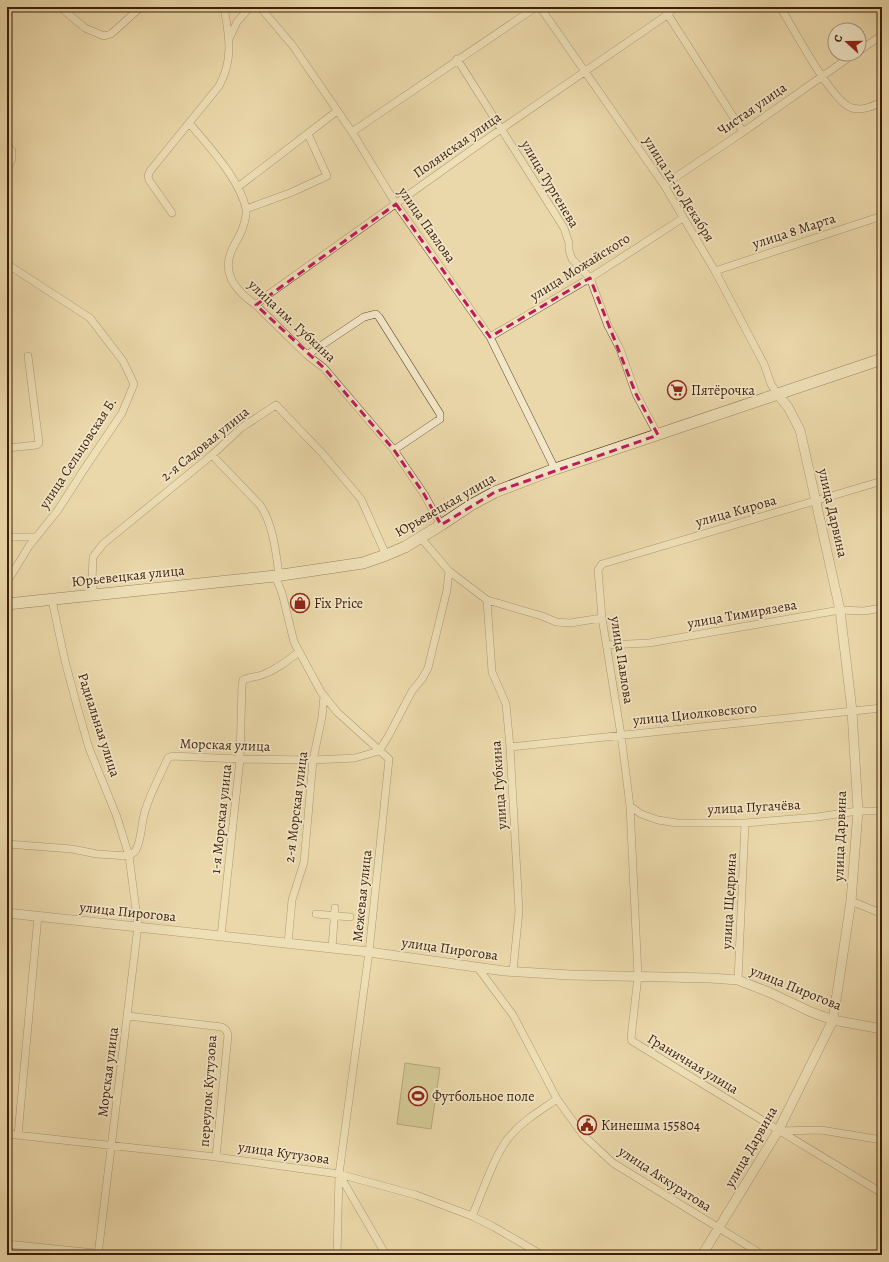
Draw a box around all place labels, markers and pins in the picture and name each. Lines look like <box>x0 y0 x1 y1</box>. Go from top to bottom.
supermarket icon: Пятёрочка <box>666 379 688 401</box>
place label: Пятёрочка <box>691 381 755 400</box>
shop icon: Fix Price <box>289 592 311 614</box>
place label: Fix Price <box>314 594 363 613</box>
sports icon: Футбольное поле <box>407 1085 429 1107</box>
place label: Футбольное поле <box>432 1087 535 1106</box>
public building icon: Кинешма 155804 <box>576 1114 598 1136</box>
place label: Кинешма 155804 <box>601 1116 700 1135</box>

